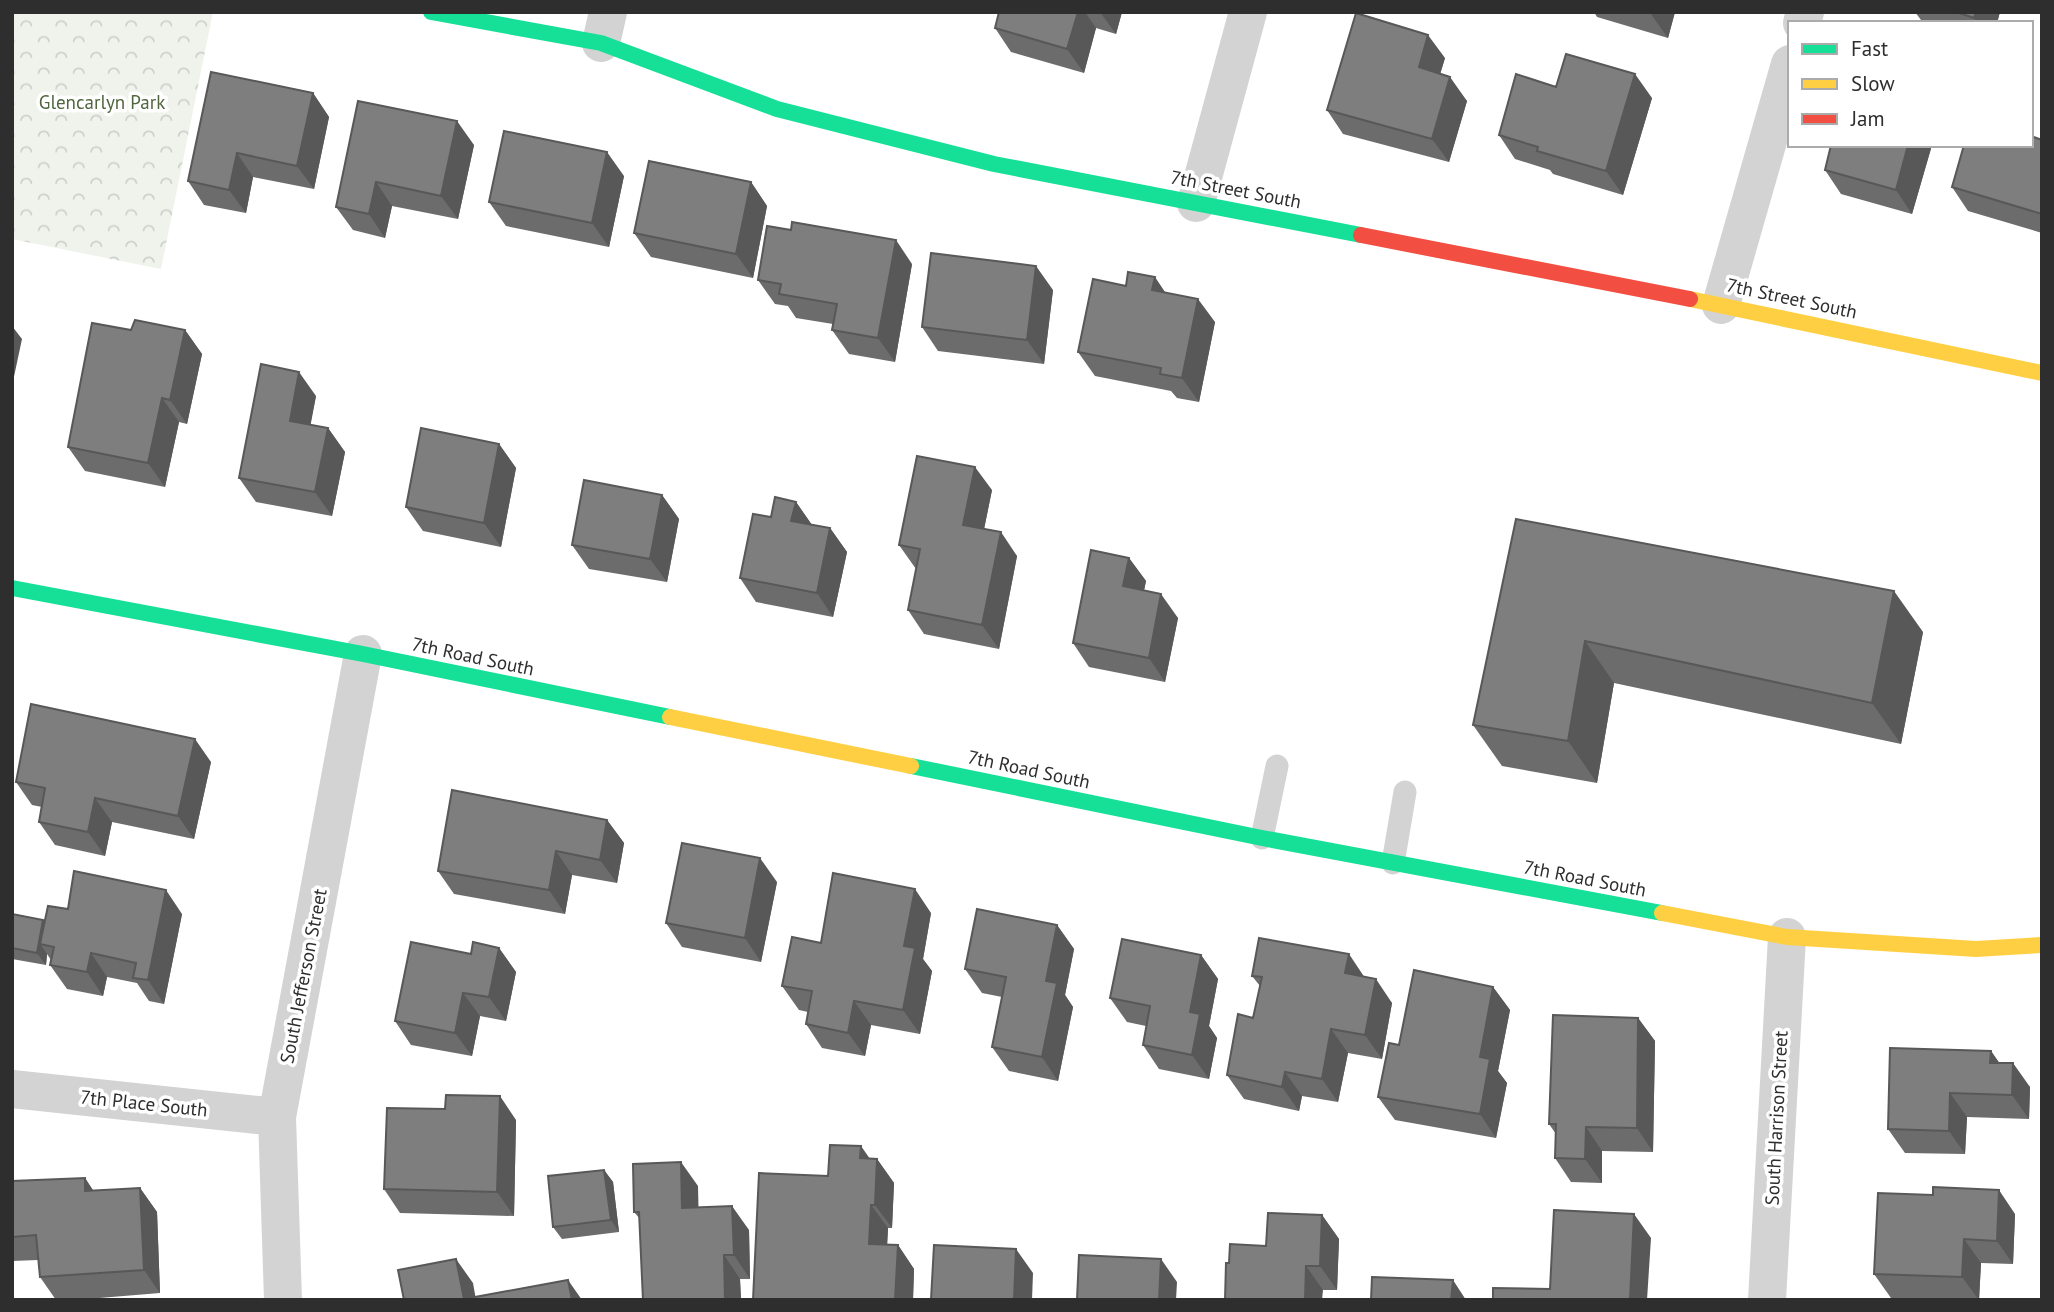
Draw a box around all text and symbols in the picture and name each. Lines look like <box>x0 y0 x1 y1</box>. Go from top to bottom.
legend <box>1788 21 2033 147</box>
text: Fast <box>1851 35 1888 62</box>
text: Slow <box>1851 70 1895 97</box>
park label: Glencarlyn Park <box>39 90 165 114</box>
text: Jam <box>1850 105 1885 132</box>
street label: 7th Street South <box>1169 165 1303 213</box>
street label: 7th Street South <box>1725 272 1859 324</box>
street label: 7th Road South <box>410 631 536 681</box>
street label: 7th Road South <box>966 744 1092 794</box>
street label: 7th Road South <box>1522 854 1648 902</box>
street label: South Jefferson Street <box>274 886 332 1066</box>
street label: South Harrison Street <box>1759 1030 1793 1206</box>
street label: 7th Place South <box>79 1084 209 1122</box>

